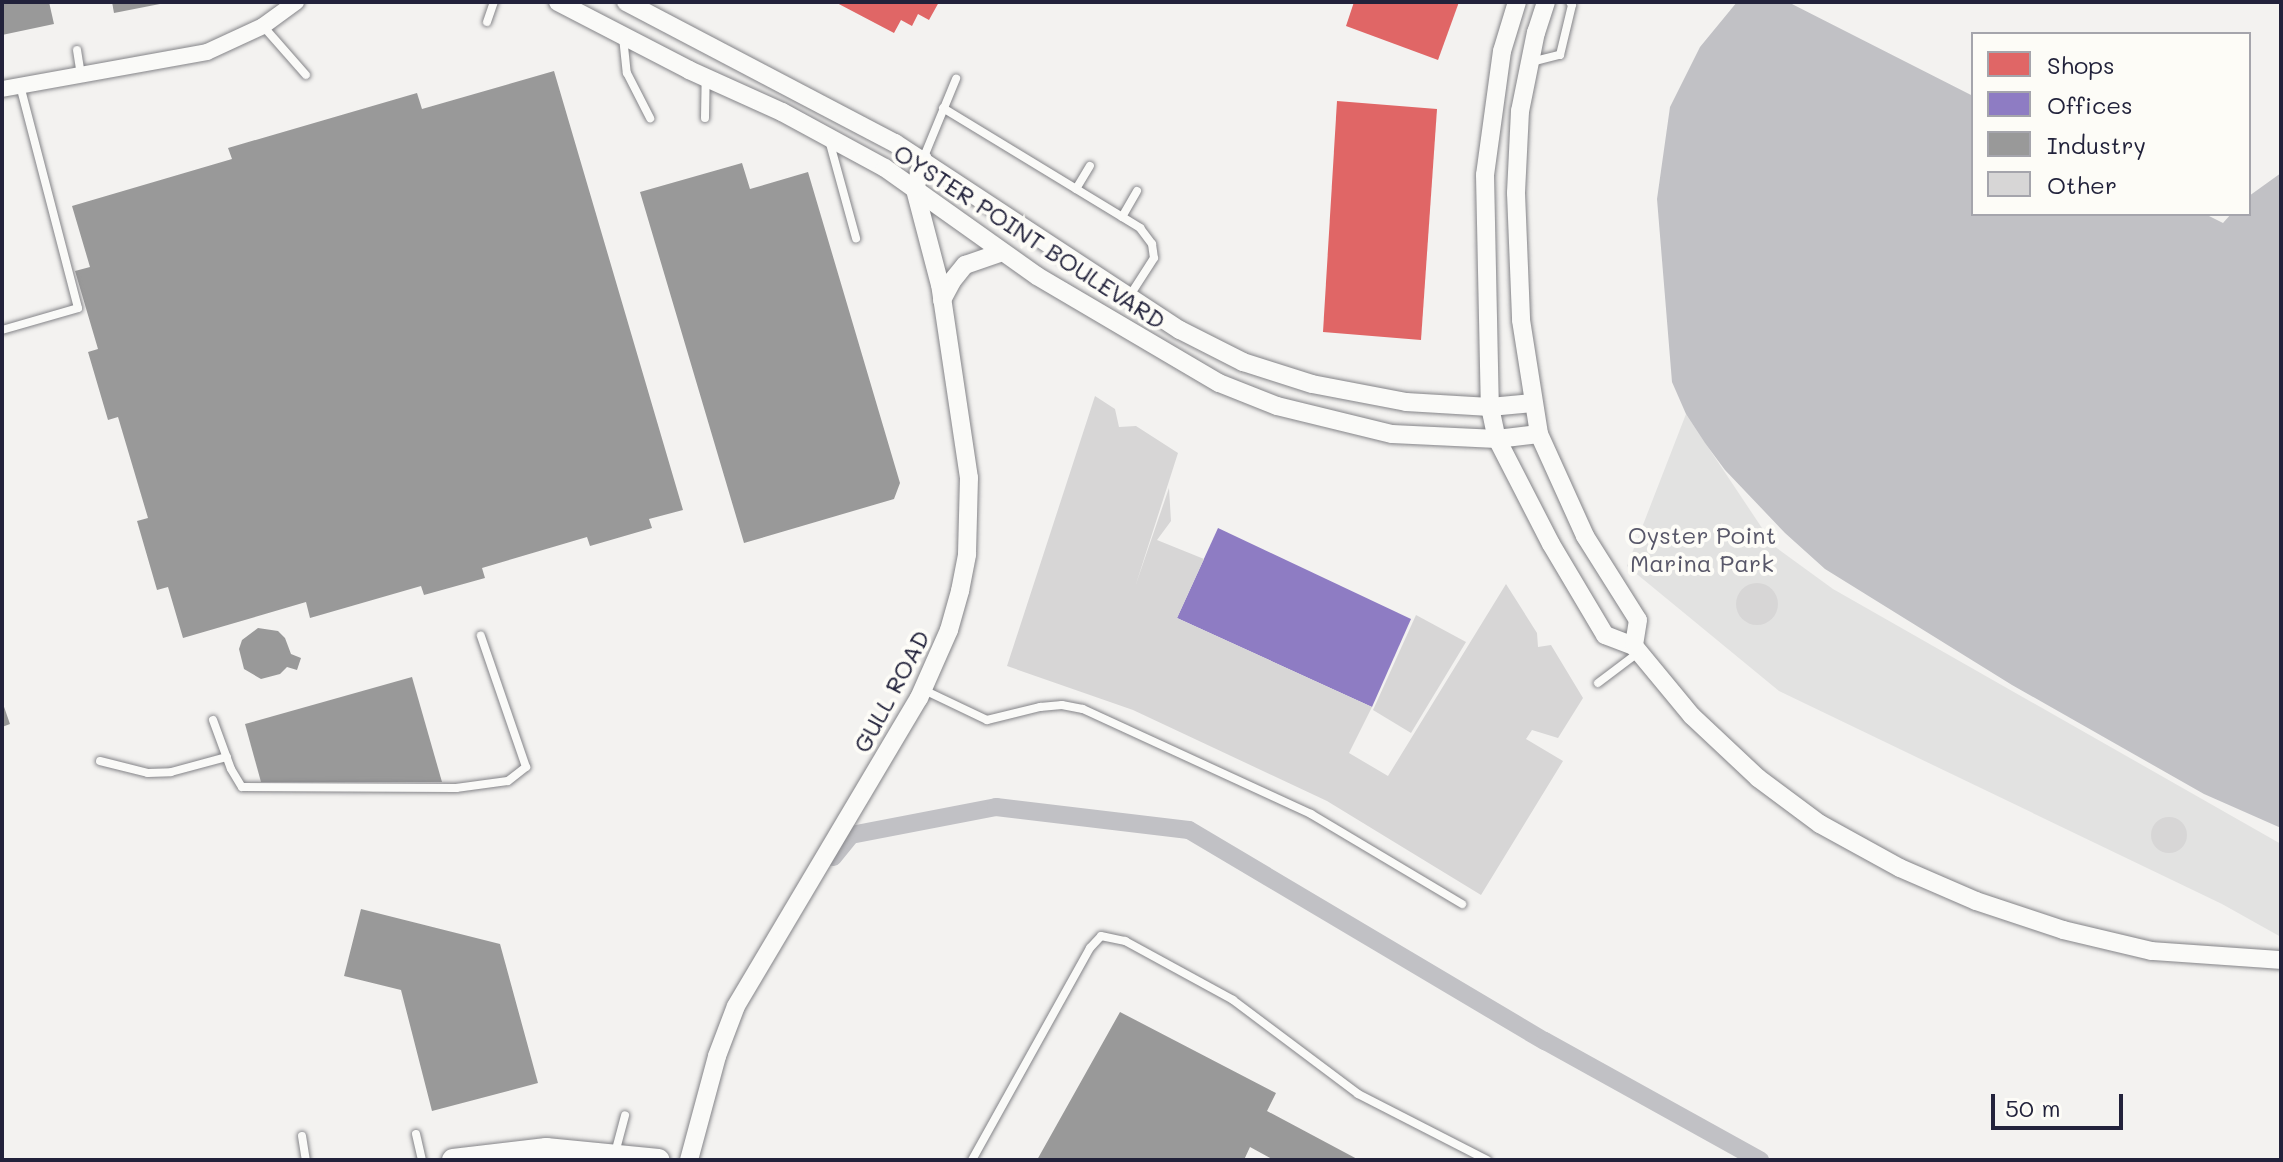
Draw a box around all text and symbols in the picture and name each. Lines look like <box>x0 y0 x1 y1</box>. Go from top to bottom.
legend <box>1971 32 2251 216</box>
text: Shops <box>2047 49 2115 80</box>
text: Offices <box>2047 89 2133 120</box>
text: Industry <box>2047 129 2146 160</box>
street label: OYSTER POINT BOULEVARD <box>889 137 1171 335</box>
text: Other <box>2047 169 2117 200</box>
park label: Oyster Point Marina Park <box>1628 521 1776 577</box>
street label: GULL ROAD <box>847 625 935 757</box>
scale bar <box>1995 1078 2127 1128</box>
text: 50 m <box>2005 1092 2061 1123</box>

